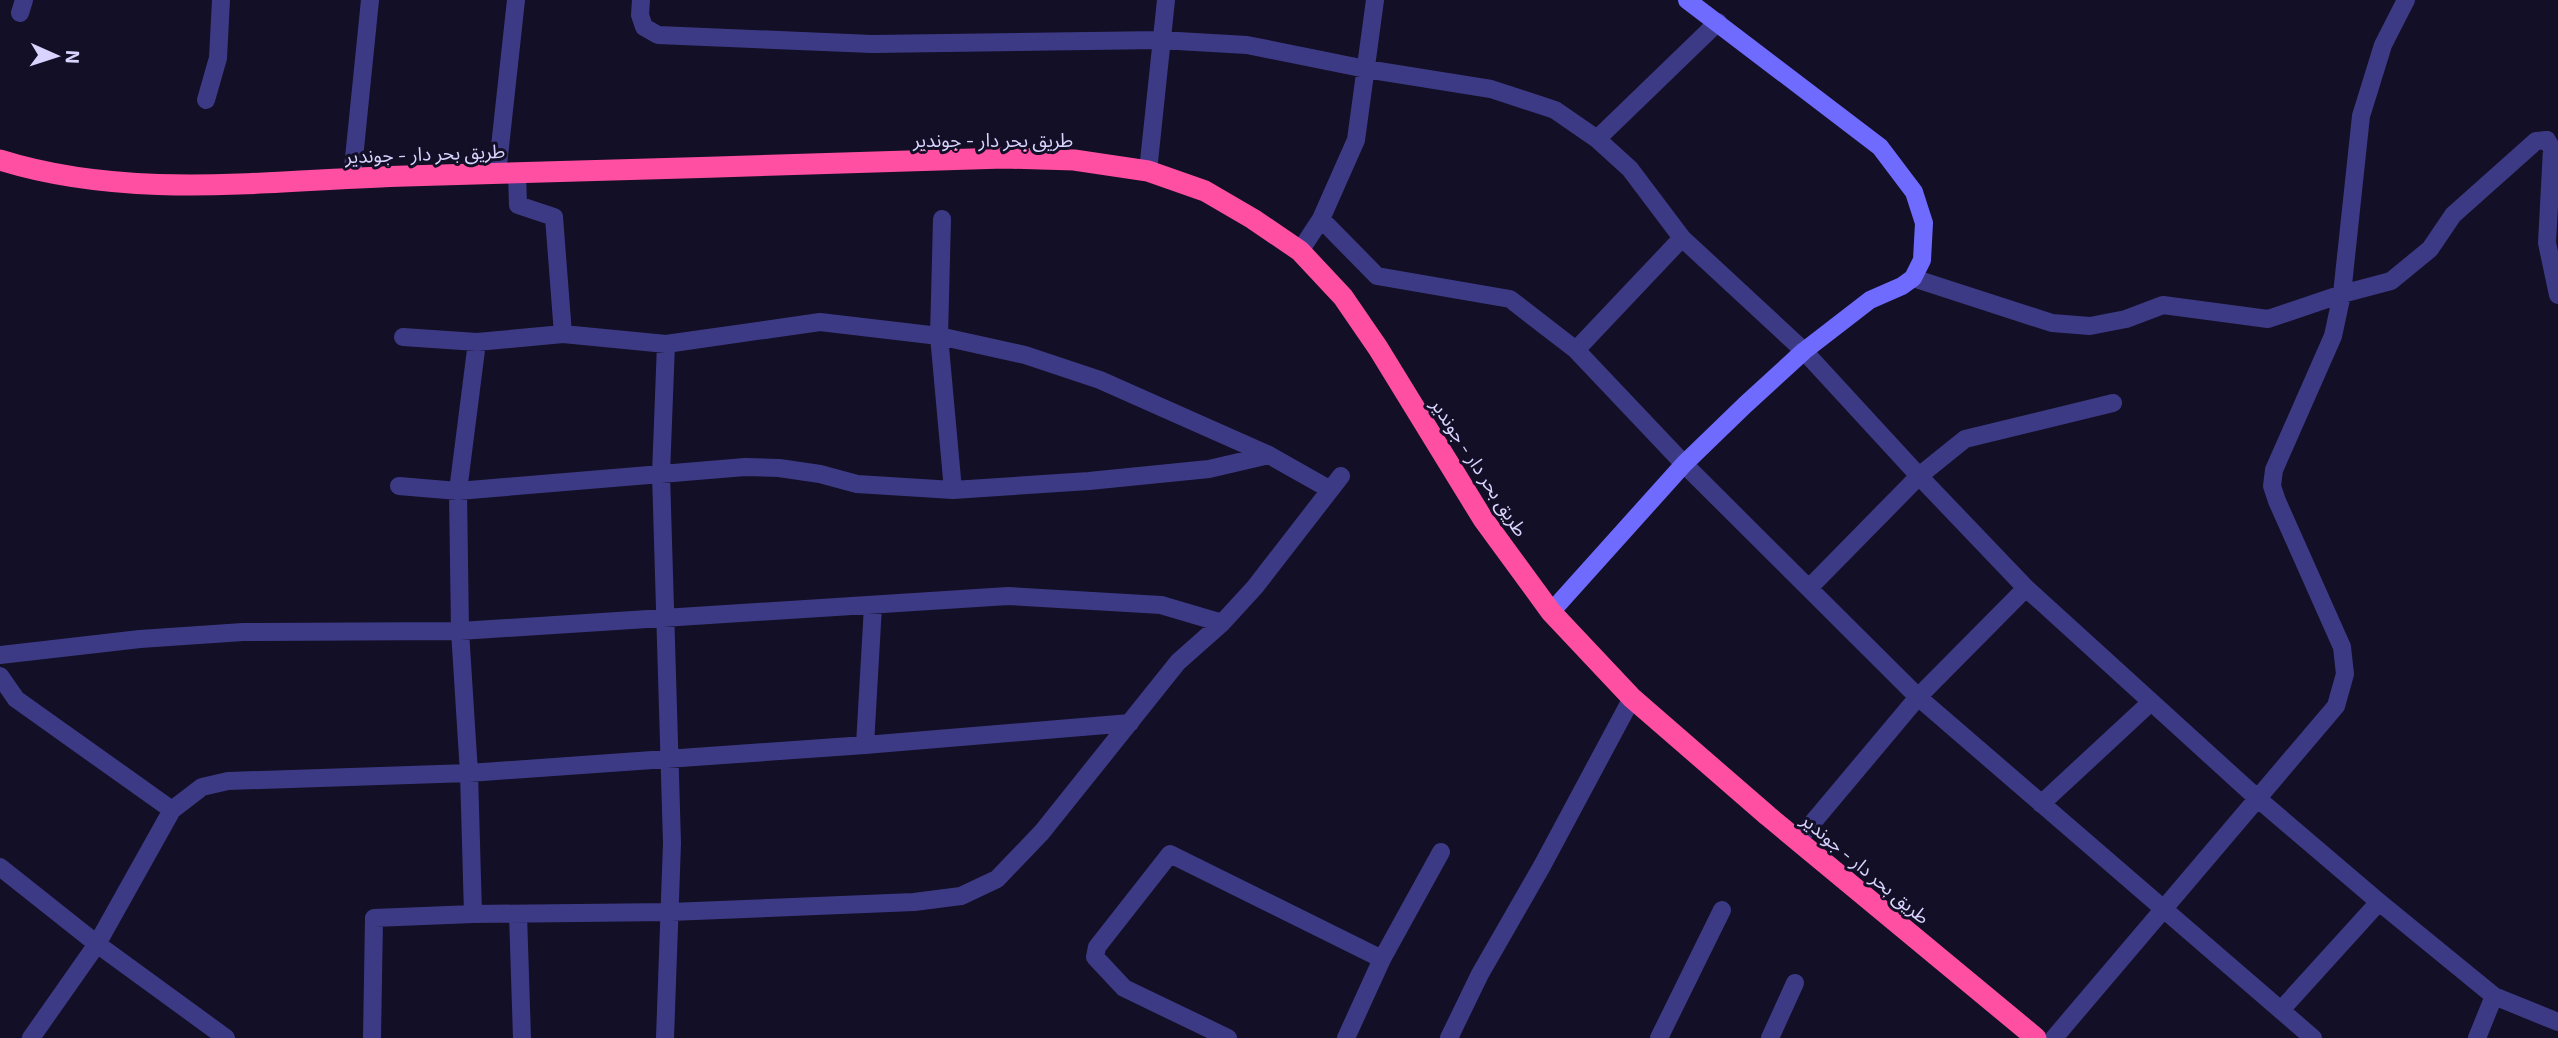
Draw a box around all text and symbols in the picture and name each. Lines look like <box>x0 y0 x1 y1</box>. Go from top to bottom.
north arrow <box>21 21 91 91</box>
text: N <box>62 49 85 64</box>
street label: طريق بحر دار - جوندير <box>912 128 1073 152</box>
street label: طريق بحر دار - جوندير <box>344 139 506 168</box>
street label: طريق بحر دار - جوندير <box>1425 393 1533 541</box>
street label: طريق بحر دار - جوندير <box>1796 807 1935 929</box>

